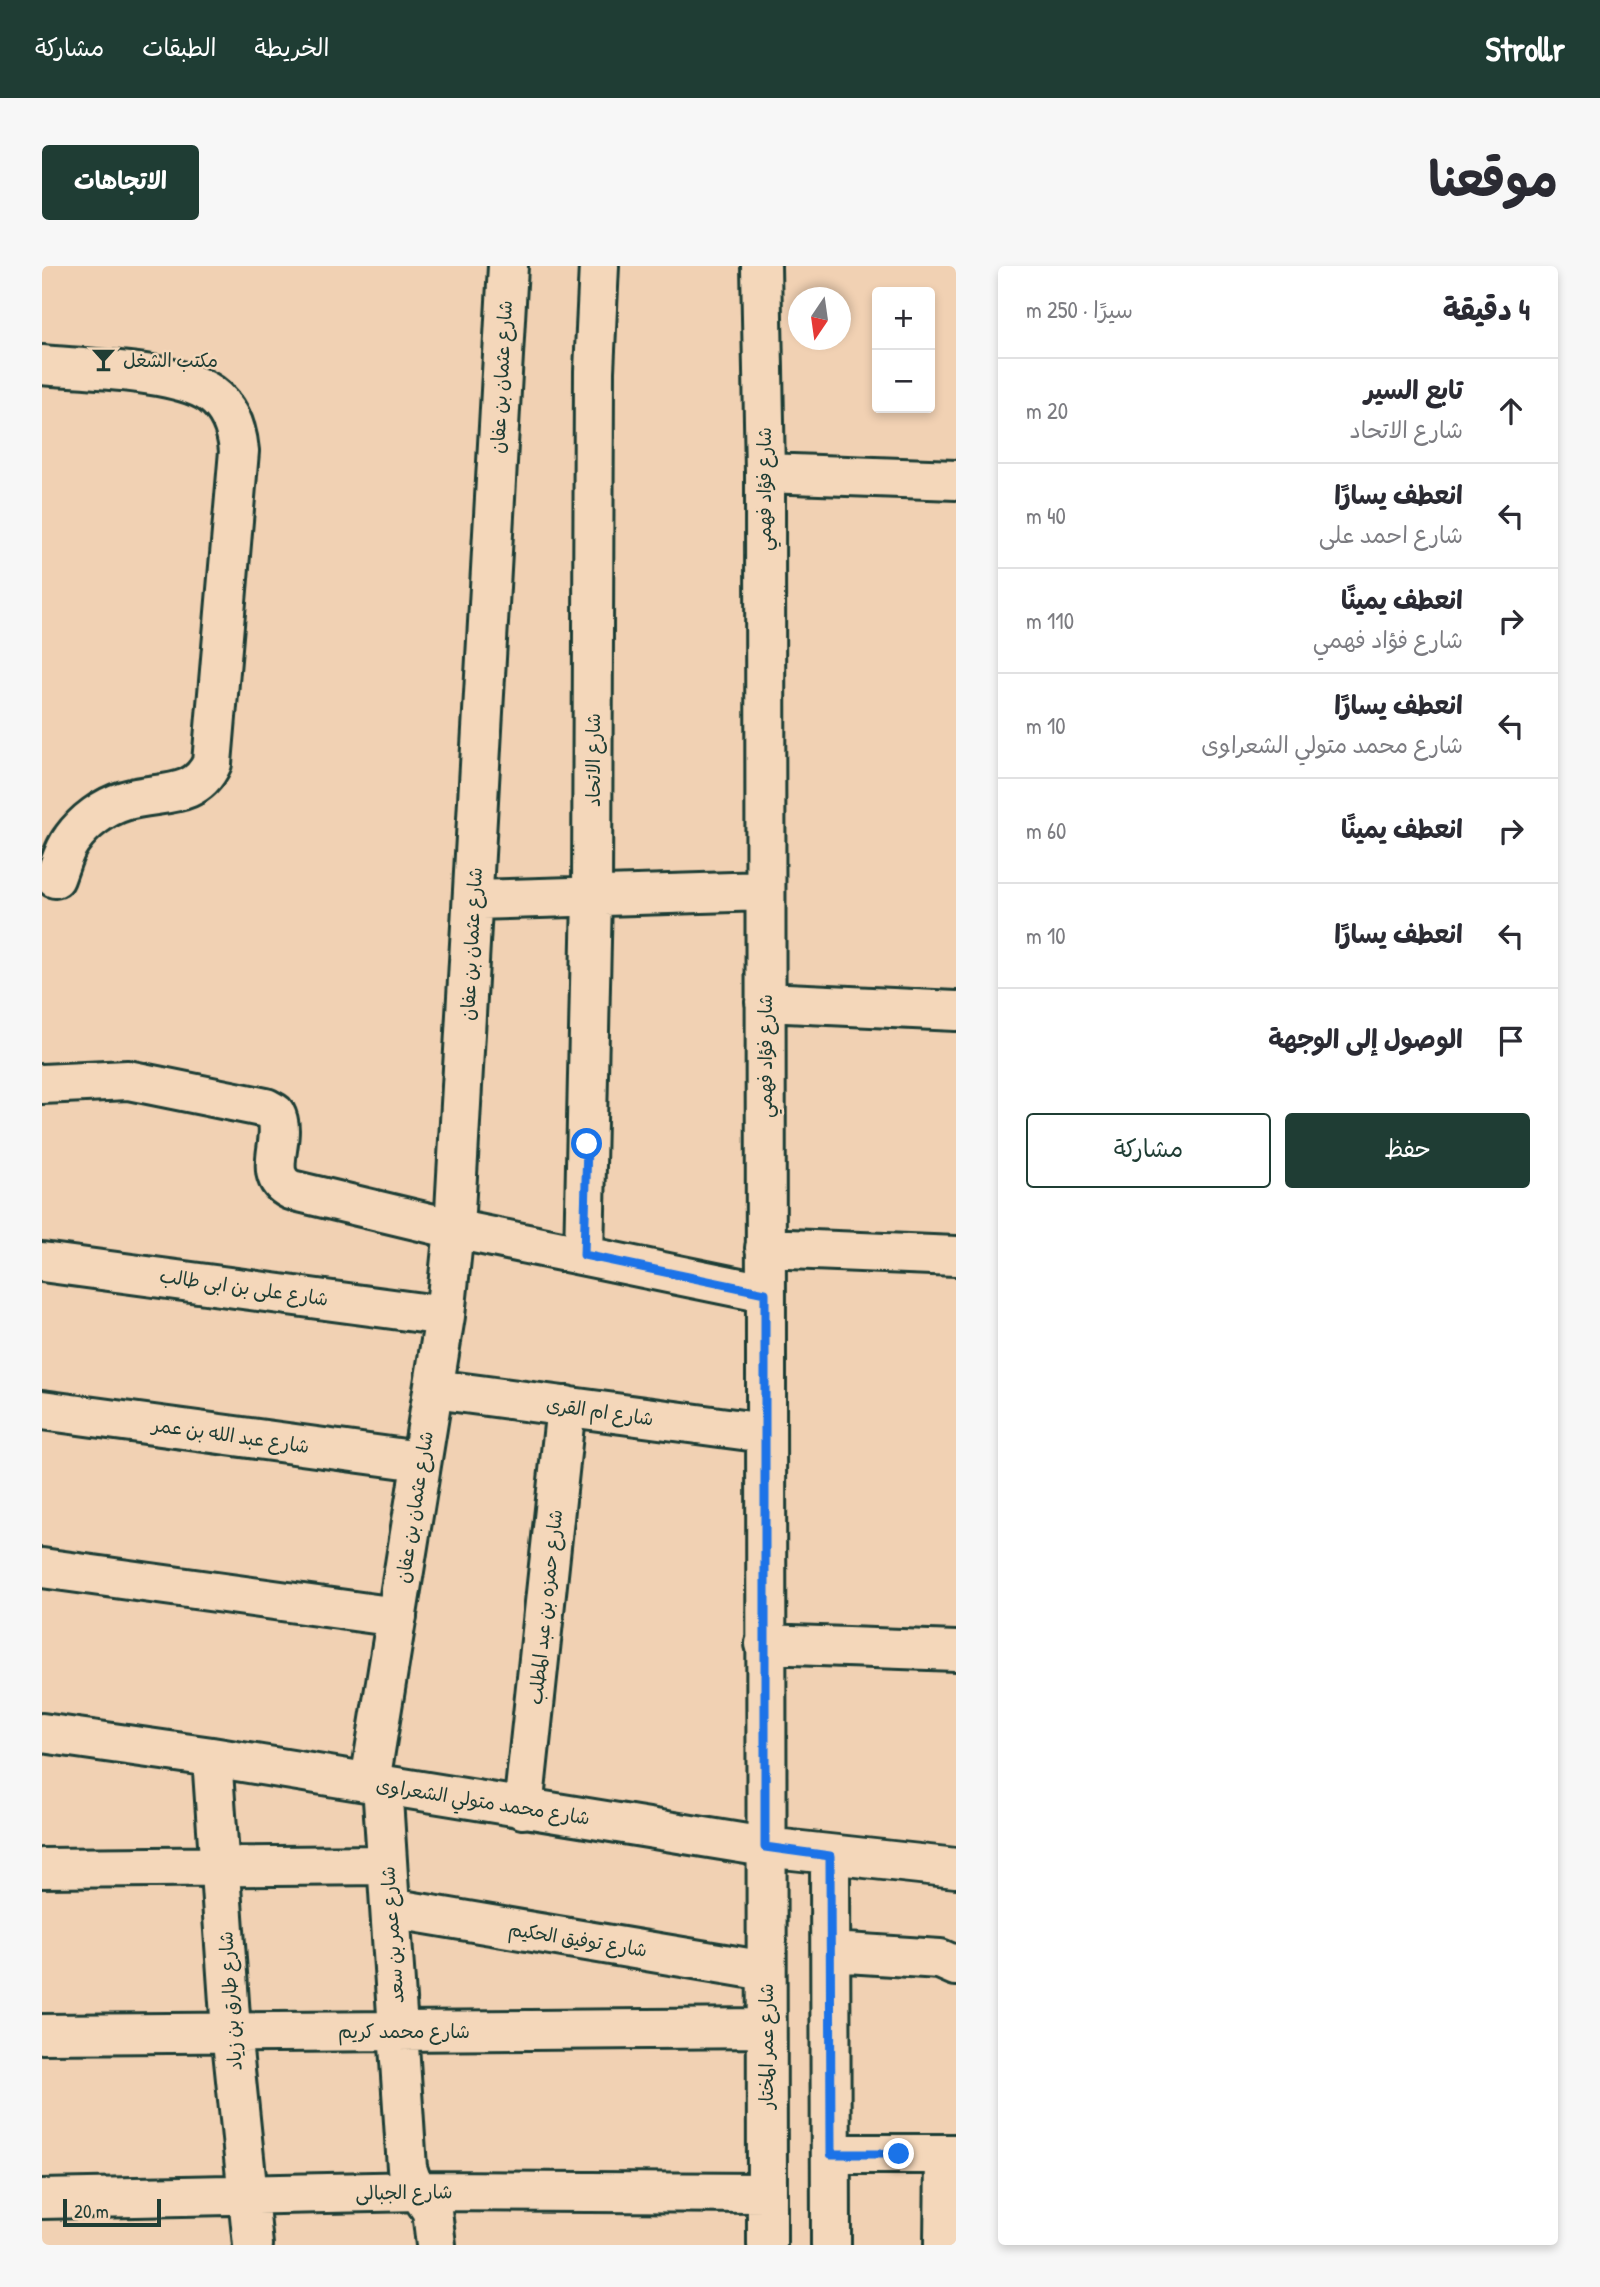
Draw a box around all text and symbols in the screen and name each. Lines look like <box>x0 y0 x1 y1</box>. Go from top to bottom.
text: Strollr <box>1486 27 1565 71</box>
text: مشاركة <box>35 31 104 63</box>
text: الطبقات <box>142 31 217 63</box>
text: الخريطة <box>255 31 329 63</box>
button: الاتجاهات <box>42 145 199 220</box>
text: موقعنا <box>1428 145 1558 211</box>
north arrow <box>788 287 851 350</box>
map controls <box>872 287 935 413</box>
button: + <box>872 287 935 350</box>
text: 4 دقيقة <box>1443 289 1530 329</box>
text: سيرًا · 250 m <box>1026 294 1133 325</box>
street label: شارع عثمان بن عفان <box>484 300 519 454</box>
bar icon: مكتب الشغل <box>89 346 117 374</box>
place label: مكتب الشغل <box>123 347 218 373</box>
button: − <box>872 350 935 413</box>
text: تابع السير <box>1364 372 1463 407</box>
icon: ahead <box>1492 392 1530 430</box>
text: 20 m <box>1026 395 1068 426</box>
text: شارع الاتحاد <box>1349 414 1463 445</box>
street label: شارع فؤاد فهمي <box>751 427 781 551</box>
text: انعطف يسارًا <box>1334 477 1463 512</box>
icon: left <box>1492 497 1530 535</box>
text: 40 m <box>1026 500 1066 531</box>
text: شارع احمد على <box>1319 519 1463 550</box>
text: انعطف يمينًا <box>1341 582 1463 617</box>
icon: right <box>1492 602 1530 640</box>
text: 110 m <box>1026 605 1074 636</box>
text: شارع فؤاد فهمي <box>1313 624 1463 655</box>
text: انعطف يسارًا <box>1334 687 1463 722</box>
icon: left <box>1492 707 1530 745</box>
text: 10 m <box>1026 710 1066 741</box>
street label: شارع الاتحاد <box>580 713 607 807</box>
text: شارع محمد متولي الشعراوى <box>1201 729 1463 760</box>
text: انعطف يمينًا <box>1341 811 1463 846</box>
icon: right <box>1492 812 1530 850</box>
text: 60 m <box>1026 815 1066 846</box>
street label: شارع عثمان بن عفان <box>454 867 489 1021</box>
text: انعطف يسارًا <box>1334 916 1463 951</box>
icon: left <box>1492 917 1530 955</box>
text: 10 m <box>1026 920 1066 951</box>
street label: شارع فؤاد فهمي <box>752 994 782 1118</box>
text: الوصول إلى الوجهة <box>1268 1021 1463 1056</box>
icon: arrive <box>1492 1022 1530 1060</box>
button: مشاركة <box>1026 1113 1271 1188</box>
button: حفظ <box>1285 1113 1530 1188</box>
route start <box>571 1128 602 1159</box>
street label: شارع على بن ابى طالب <box>158 1262 330 1313</box>
street label: شارع ام القرى <box>544 1391 655 1433</box>
street label: شارع عبد الله بن عمر <box>149 1411 311 1460</box>
street label: شارع عثمان بن عفان <box>389 1429 440 1585</box>
street label: شارع حمزه بن عبد المطلب <box>522 1508 569 1706</box>
street label: شارع محمد متولي الشعراوى <box>374 1771 592 1835</box>
street label: شارع عمر بن سعد <box>374 1865 411 2004</box>
street label: شارع توفيق الحكيم <box>506 1915 649 1965</box>
street label: شارع طارق بن زياد <box>212 1930 249 2072</box>
street label: شارع عمر المختار <box>753 1983 780 2111</box>
street label: شارع محمد كريم <box>338 2018 470 2046</box>
route end <box>883 2138 914 2169</box>
street label: شارع الجبالى <box>355 2178 453 2207</box>
scale bar <box>63 2196 161 2228</box>
text: 20 m <box>74 2198 109 2224</box>

